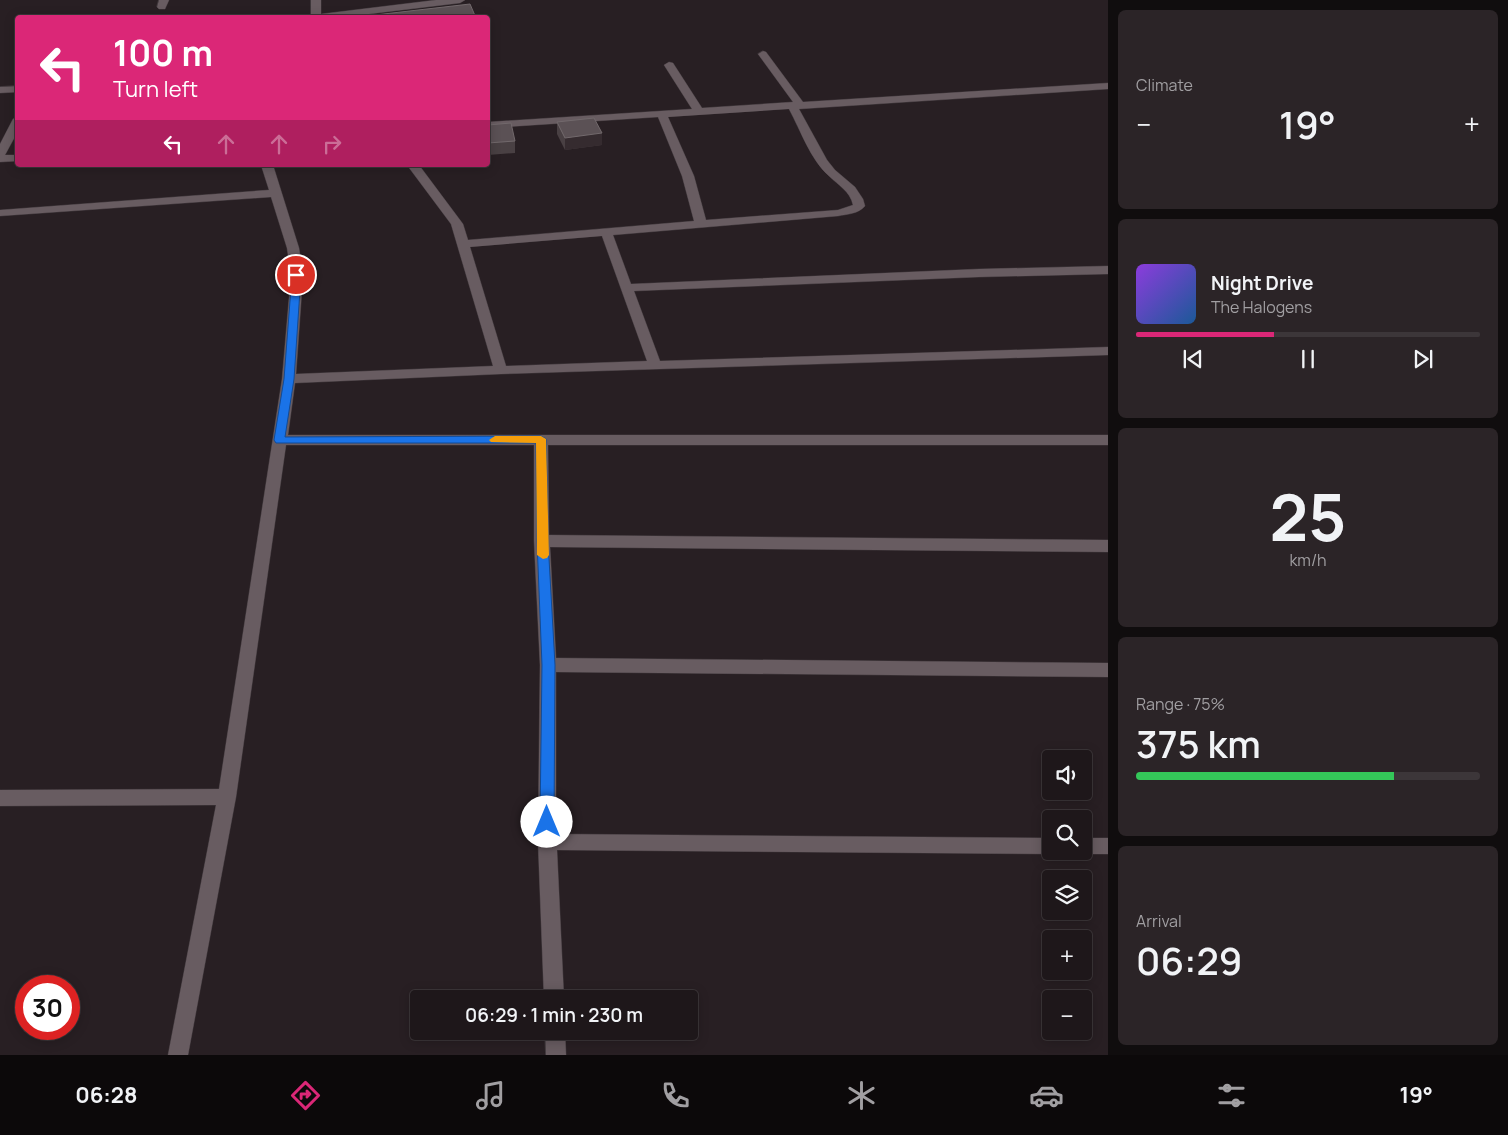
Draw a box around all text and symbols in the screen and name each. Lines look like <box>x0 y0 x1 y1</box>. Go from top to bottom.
text: 100 m <box>113 29 213 77</box>
icon: left <box>30 35 95 100</box>
text: Turn left <box>113 74 198 104</box>
text: Climate <box>1136 74 1193 96</box>
text: 19° <box>1279 98 1336 150</box>
text: − <box>1136 105 1151 143</box>
text: + <box>1464 105 1480 143</box>
icon: left <box>159 130 187 158</box>
icon: ahead <box>212 130 240 158</box>
icon: ahead <box>265 130 293 158</box>
icon: right <box>318 130 346 158</box>
pin <box>275 254 317 296</box>
icon: arrive <box>282 261 310 289</box>
text: Night Drive <box>1211 270 1313 296</box>
text: The Halogens <box>1211 296 1312 318</box>
icon: previous <box>1179 345 1207 373</box>
icon: pause <box>1294 345 1322 373</box>
icon: next <box>1409 345 1437 373</box>
text: 25 <box>1270 472 1346 561</box>
text: km/h <box>1289 549 1327 571</box>
text: Range · 75% <box>1136 693 1225 715</box>
text: 375 km <box>1136 717 1261 769</box>
map controls <box>1042 750 1092 1040</box>
button: sound <box>1042 750 1092 800</box>
position arrow <box>520 795 572 847</box>
button: search <box>1042 810 1092 860</box>
button: layers <box>1042 870 1092 920</box>
text: Arrival <box>1136 910 1182 932</box>
button: + <box>1042 930 1092 980</box>
text: 06:29 <box>1136 934 1242 986</box>
speed limit sign: 30 <box>15 975 80 1040</box>
button: − <box>1042 990 1092 1040</box>
text: 06:29 · 1 min · 230 m <box>465 1002 643 1028</box>
icon: directions <box>288 1078 323 1113</box>
icon: music <box>473 1078 508 1113</box>
icon: phone <box>658 1078 693 1113</box>
icon: climate <box>844 1078 879 1113</box>
icon: car <box>1029 1078 1064 1113</box>
icon: filters <box>1214 1078 1249 1113</box>
text: 06:28 <box>75 1080 137 1110</box>
text: 19° <box>1400 1080 1433 1110</box>

